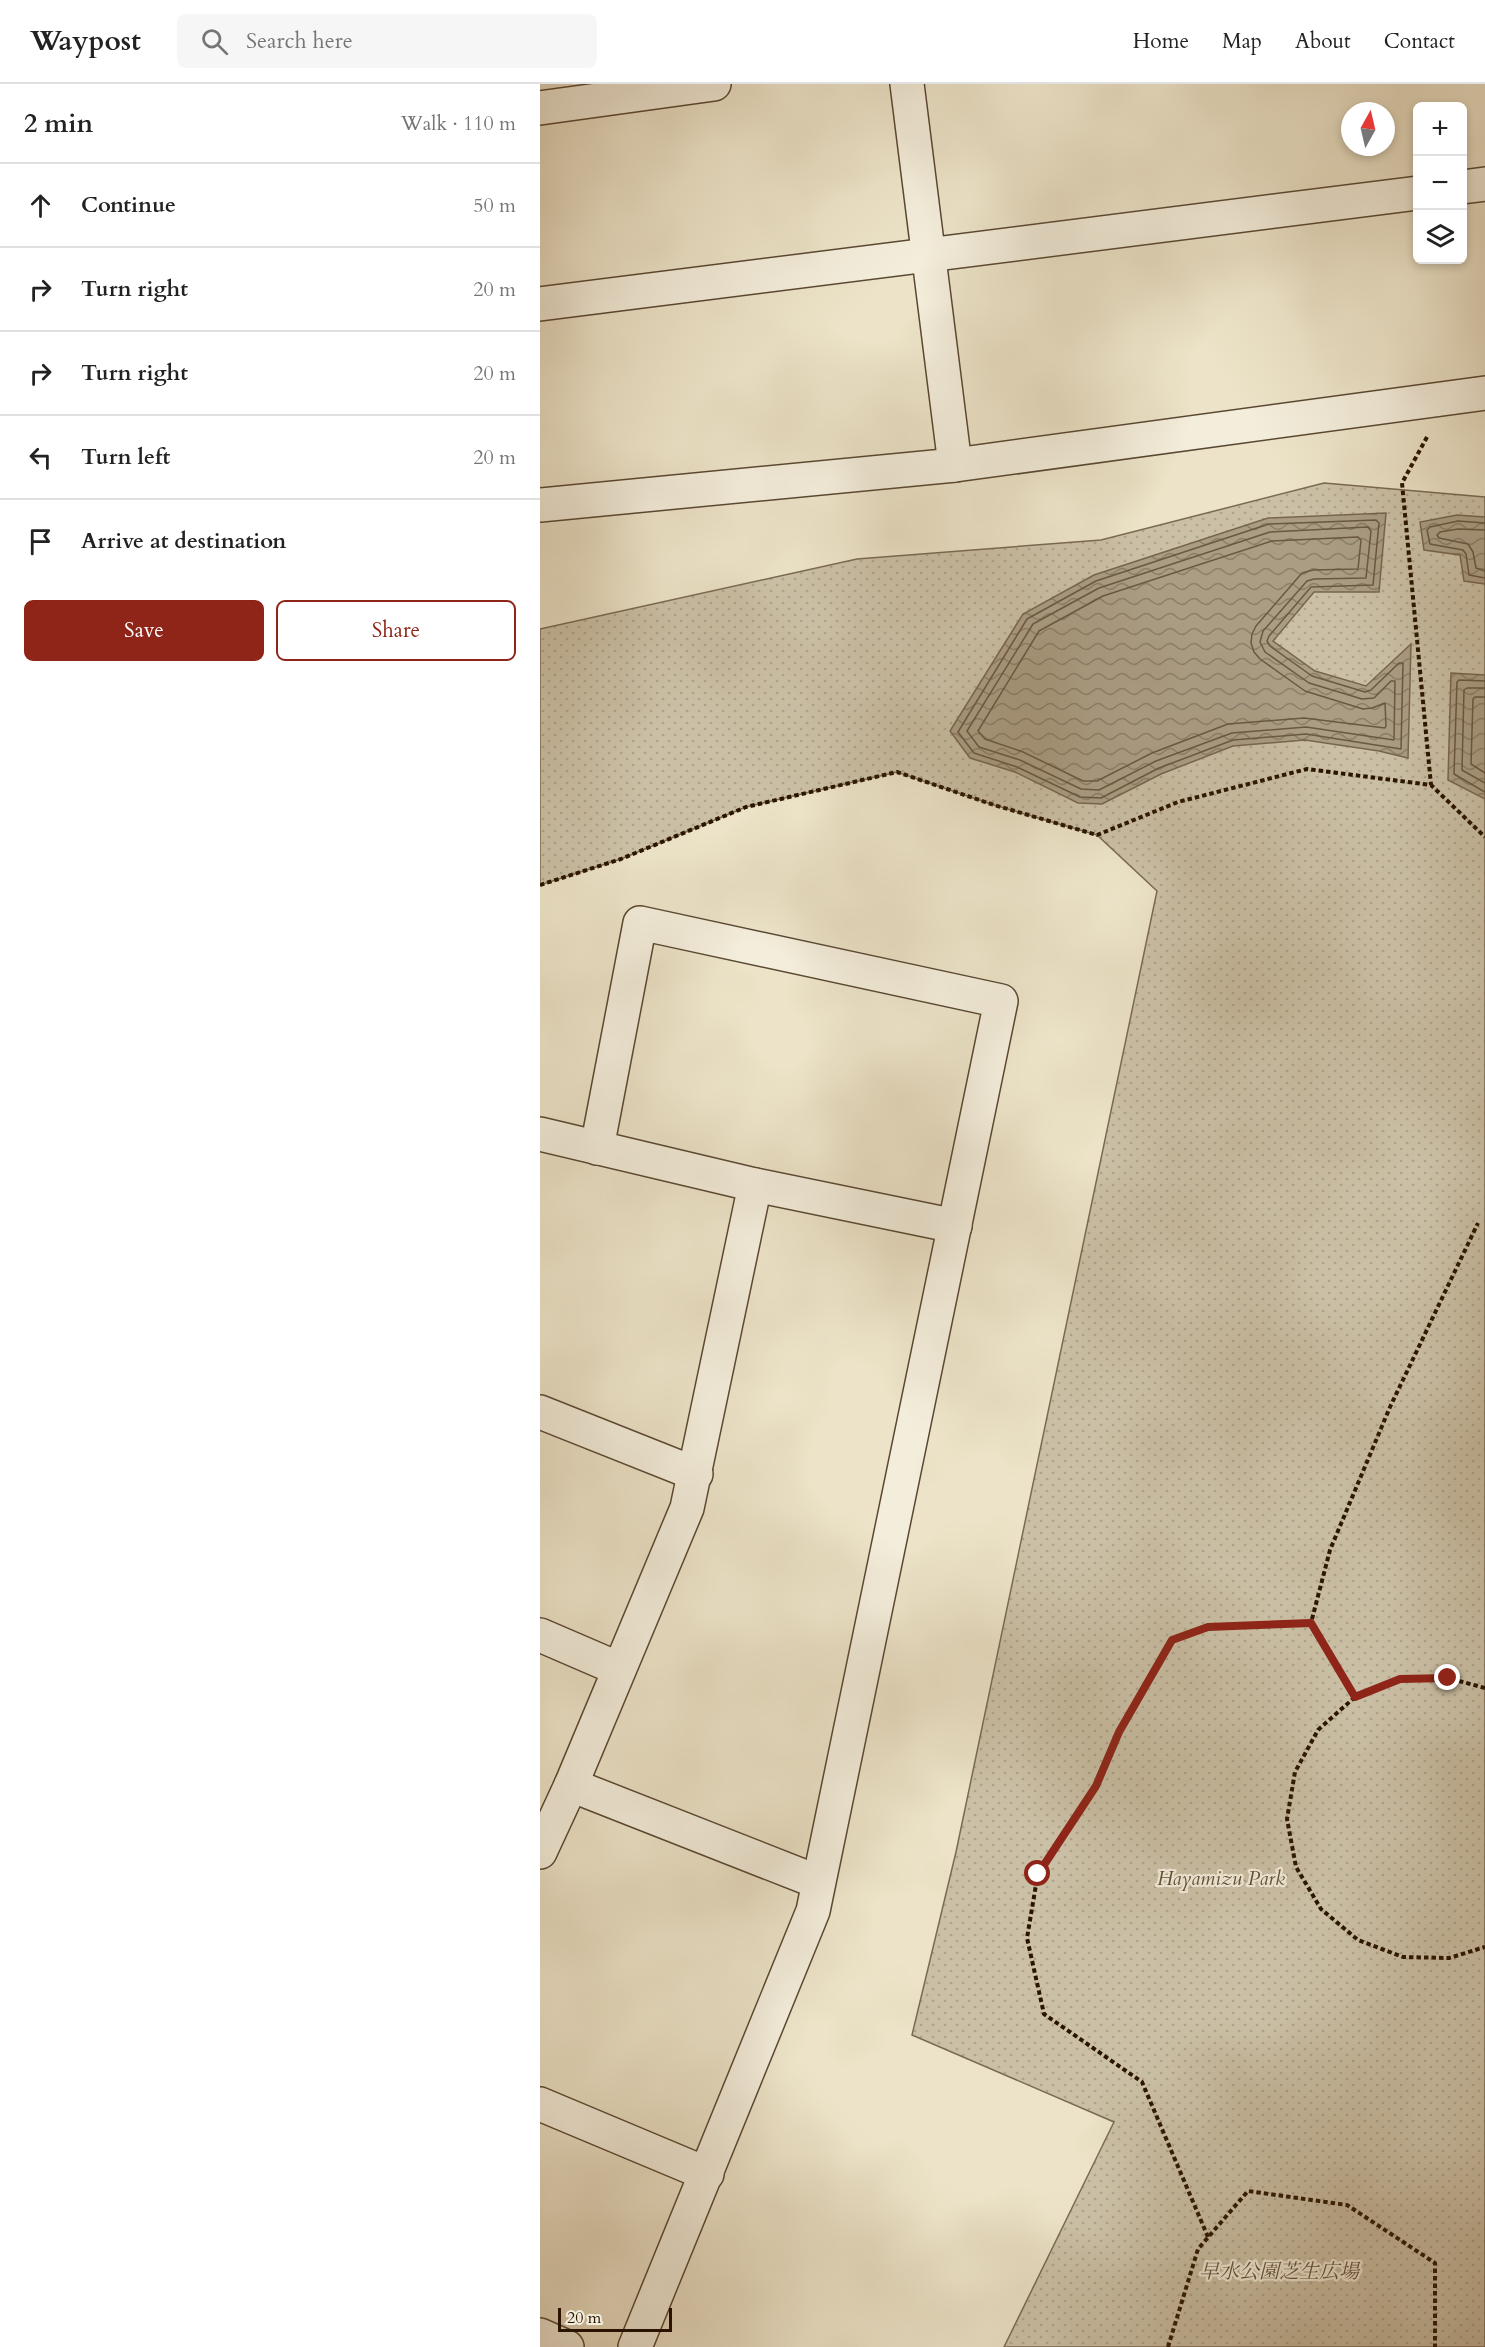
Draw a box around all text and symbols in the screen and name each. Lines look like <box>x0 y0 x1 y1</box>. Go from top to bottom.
search box <box>177 14 597 68</box>
text: Waypost <box>30 22 141 60</box>
icon: search <box>198 25 231 58</box>
text: Search here <box>246 26 353 56</box>
text: Home <box>1133 27 1189 56</box>
text: Map <box>1222 27 1262 56</box>
text: About <box>1295 27 1351 56</box>
text: Contact <box>1384 27 1455 56</box>
north arrow <box>1341 102 1395 156</box>
map controls <box>1413 102 1467 264</box>
button: + <box>1413 102 1467 156</box>
text: 2 min <box>24 106 93 141</box>
text: Walk · 110 m <box>401 110 516 137</box>
button: − <box>1413 156 1467 210</box>
icon: ahead <box>24 189 57 222</box>
text: Continue <box>81 190 176 220</box>
text: 50 m <box>473 192 516 219</box>
button: layers <box>1413 210 1467 264</box>
icon: right <box>24 273 57 306</box>
text: Turn right <box>81 274 188 304</box>
text: 20 m <box>473 276 516 303</box>
icon: right <box>24 357 57 390</box>
text: Turn right <box>81 358 188 388</box>
text: 20 m <box>473 360 516 387</box>
icon: left <box>24 441 57 474</box>
text: Turn left <box>81 442 170 472</box>
text: 20 m <box>473 444 516 471</box>
icon: arrive <box>24 525 57 558</box>
text: Arrive at destination <box>81 526 286 556</box>
button: Save <box>24 600 264 661</box>
button: Share <box>276 600 516 661</box>
route end <box>1434 1664 1460 1690</box>
route start <box>1024 1860 1050 1886</box>
park label: Hayamizu Park <box>1157 1865 1285 1892</box>
park label: 早水公園芝生広場 <box>1199 2258 1361 2285</box>
scale bar <box>558 2305 672 2332</box>
text: 20 m <box>567 2307 601 2329</box>

